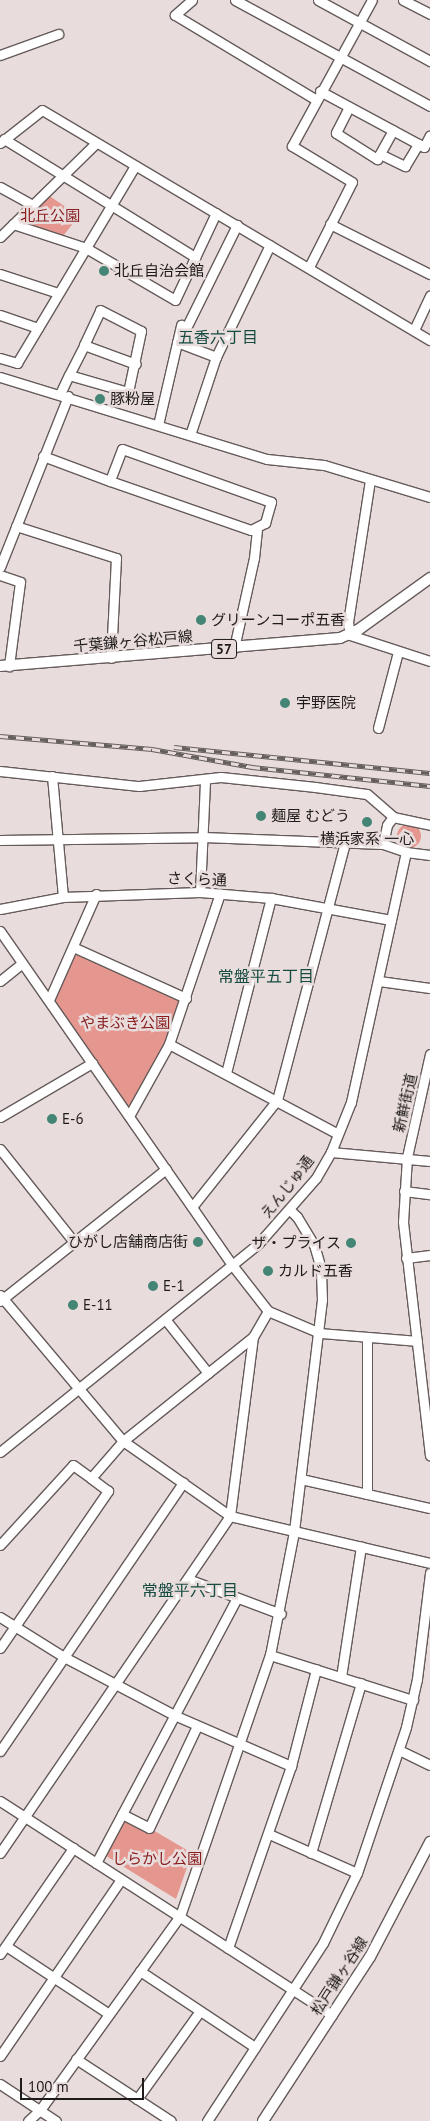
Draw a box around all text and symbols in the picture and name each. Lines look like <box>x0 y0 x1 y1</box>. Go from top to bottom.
park label: 北丘公園 <box>20 207 80 225</box>
place label: 北丘自治会館 <box>114 262 204 280</box>
marker: 北丘自治会館 <box>98 265 110 277</box>
district label: 五香六丁目 <box>178 327 258 347</box>
place label: 豚粉屋 <box>110 390 155 408</box>
marker: 豚粉屋 <box>94 393 106 405</box>
place label: グリーンコーポ五香 <box>211 611 346 629</box>
marker: グリーンコーポ五香 <box>195 614 207 626</box>
street label: 千葉鎌ヶ谷松戸線 <box>72 627 194 655</box>
road number: 57 <box>210 638 238 661</box>
place label: 宇野医院 <box>296 694 356 712</box>
marker: 宇野医院 <box>278 696 292 710</box>
place label: 麺屋 むどう <box>271 807 350 825</box>
marker: 麺屋 むどう <box>255 810 267 822</box>
marker: 横浜家系 一心 <box>361 816 373 828</box>
place label: 横浜家系 一心 <box>320 830 414 848</box>
street label: さくら通 <box>167 869 227 889</box>
district label: 常盤平五丁目 <box>218 966 314 986</box>
park label: やまぶき公園 <box>80 1014 170 1032</box>
street label: 新鮮街道 <box>389 1072 421 1134</box>
place label: E-6 <box>62 1110 84 1128</box>
marker: E-6 <box>46 1113 58 1125</box>
street label: えんじゅ通 <box>257 1152 317 1222</box>
place label: ひがし店舗商店街 <box>68 1233 188 1251</box>
place label: ザ・プライス <box>251 1234 341 1252</box>
marker: ひがし店舗商店街 <box>192 1236 204 1248</box>
marker: ザ・プライス <box>345 1237 357 1249</box>
place label: カルド五香 <box>278 1262 353 1280</box>
marker: カルド五香 <box>262 1265 274 1277</box>
place label: E-1 <box>163 1277 185 1295</box>
marker: E-1 <box>147 1280 159 1292</box>
place label: E-11 <box>83 1296 113 1314</box>
marker: E-11 <box>67 1299 79 1311</box>
district label: 常盤平六丁目 <box>142 1580 238 1600</box>
park label: しらかし公園 <box>112 1850 202 1868</box>
street label: 松戸鎌ヶ谷線 <box>307 1933 371 2019</box>
scale bar <box>22 2068 146 2100</box>
text: 100 m <box>28 2077 69 2096</box>

